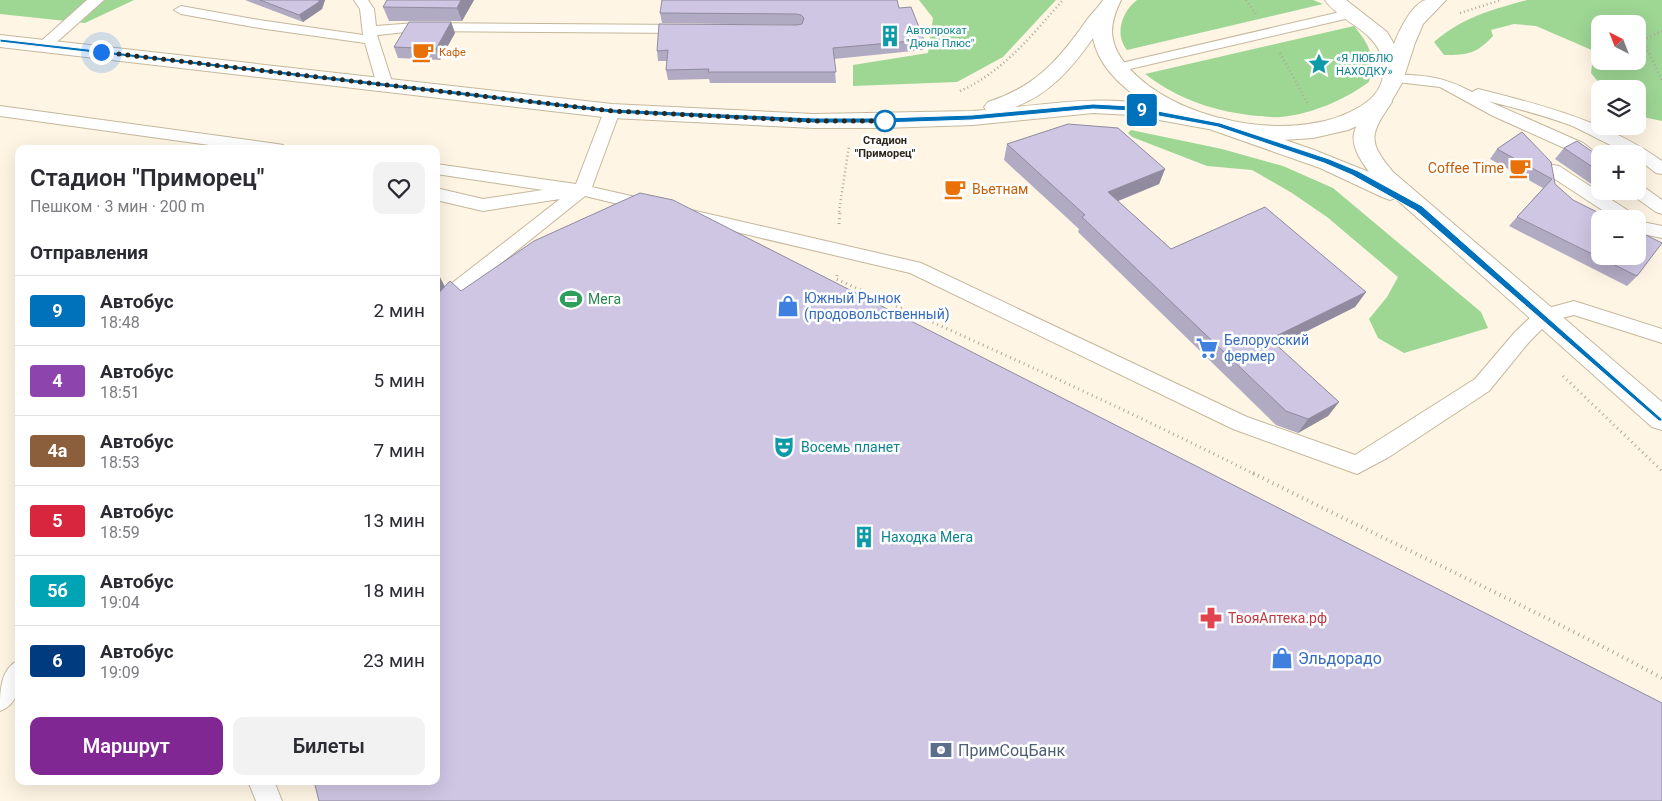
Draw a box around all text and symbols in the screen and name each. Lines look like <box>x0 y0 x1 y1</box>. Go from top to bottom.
north arrow <box>1591 15 1646 70</box>
map controls <box>1591 15 1646 265</box>
building icon: Автопрокат "Дюна Плюс" <box>877 23 903 49</box>
place label: Автопрокат "Дюна Плюс" <box>906 24 974 50</box>
cafe icon: Кафе <box>410 39 436 65</box>
your location <box>89 40 114 65</box>
place label: Кафе <box>439 46 466 59</box>
place icon: «Я ЛЮБЛЮ НАХОДКУ» <box>1306 51 1332 77</box>
place label: «Я ЛЮБЛЮ НАХОДКУ» <box>1336 52 1393 78</box>
button: layers <box>1591 80 1646 135</box>
line badge: 9 <box>1126 94 1158 126</box>
text: 9 <box>1137 99 1147 120</box>
marker: Стадион "Приморец" <box>874 110 896 132</box>
place label: Стадион "Приморец" <box>855 134 916 160</box>
button: + <box>1591 145 1646 200</box>
cafe icon: Coffee Time <box>1507 155 1533 181</box>
place label: Coffee Time <box>1428 160 1504 176</box>
button: heart <box>373 162 425 214</box>
text: Стадион "Приморец" <box>30 164 264 192</box>
cafe icon: Вьетнам <box>942 176 968 202</box>
place label: Вьетнам <box>972 181 1028 197</box>
text: Пешком · 3 мин · 200 m <box>30 197 205 216</box>
button: − <box>1591 210 1646 265</box>
text: Отправления <box>30 241 148 264</box>
sports icon: Мега <box>558 286 584 312</box>
text: Автобус <box>100 290 174 313</box>
place label: Южный Рынок (продовольственный) <box>804 290 950 323</box>
place label: Мега <box>588 291 621 307</box>
shop icon: Южный Рынок (продовольственный) <box>775 293 801 319</box>
text: 2 мин <box>374 299 425 322</box>
text: 9 <box>52 300 63 321</box>
text: 18:48 <box>100 313 140 332</box>
place label: Белорусский фермер <box>1224 332 1309 364</box>
supermarket icon: Белорусский фермер <box>1194 335 1220 361</box>
text: Автобус <box>100 360 174 383</box>
text: 5 мин <box>374 369 425 392</box>
text: 4 <box>52 370 63 391</box>
text: 18:51 <box>100 383 140 402</box>
text: Автобус <box>100 430 174 453</box>
theatre icon: Восемь планет <box>771 434 797 460</box>
text: 7 мин <box>374 439 425 462</box>
place label: Восемь планет <box>801 439 900 455</box>
text: 4а <box>48 440 67 461</box>
text: 18:53 <box>100 453 140 472</box>
text: Автобус <box>100 500 174 523</box>
text: 13 мин <box>363 509 425 532</box>
text: 5 <box>52 510 63 531</box>
text: 18:59 <box>100 523 140 542</box>
building icon: Находка Мега <box>851 524 877 550</box>
place label: Находка Мега <box>881 529 973 545</box>
text: Автобус <box>100 570 174 593</box>
text: 18 мин <box>363 579 425 602</box>
text: 5б <box>47 580 68 601</box>
text: 19:04 <box>100 593 140 612</box>
pharmacy icon: ТвояАптека.рф <box>1198 605 1224 631</box>
place label: ТвояАптека.рф <box>1228 610 1327 626</box>
text: Автобус <box>100 640 174 663</box>
shop icon: Эльдорадо <box>1269 645 1295 671</box>
text: 23 мин <box>363 649 425 672</box>
place label: Эльдорадо <box>1298 649 1382 668</box>
text: 6 <box>52 650 63 671</box>
text: 19:09 <box>100 663 140 682</box>
button: Маршрут <box>30 717 223 775</box>
button: Билеты <box>233 717 425 775</box>
bank icon: ПримСоцБанк <box>928 737 954 763</box>
place label: ПримСоцБанк <box>958 741 1066 760</box>

